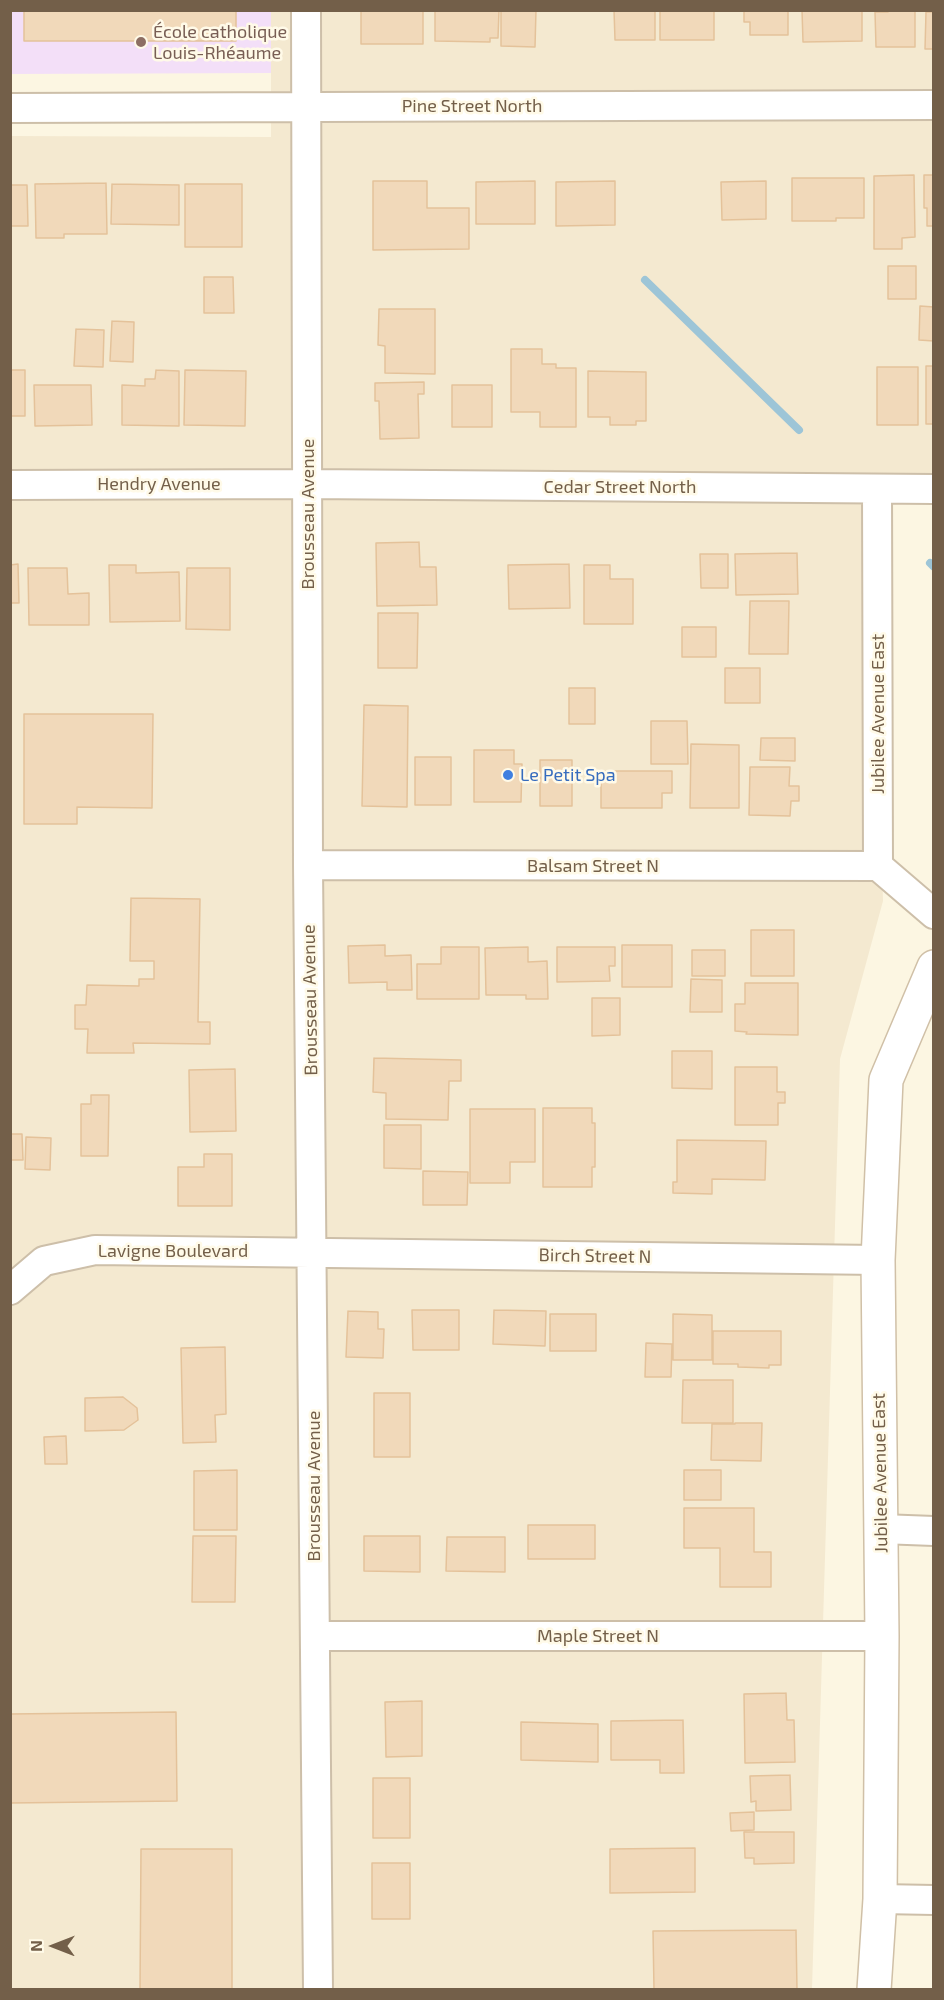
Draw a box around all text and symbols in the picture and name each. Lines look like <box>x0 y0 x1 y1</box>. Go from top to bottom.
place label: École catholique Louis-Rhéaume <box>153 21 287 63</box>
marker: École catholique Louis-Rhéaume <box>134 35 148 49</box>
street label: Pine Street North <box>402 95 542 117</box>
street label: Brousseau Avenue <box>297 438 319 590</box>
street label: Hendry Avenue <box>97 473 221 495</box>
street label: Cedar Street North <box>544 476 696 498</box>
street label: Jubilee Avenue East <box>867 634 889 794</box>
place label: Le Petit Spa <box>520 764 616 786</box>
marker: Le Petit Spa <box>501 768 515 782</box>
street label: Balsam Street N <box>527 855 659 877</box>
street label: Brousseau Avenue <box>298 924 322 1076</box>
street label: Lavigne Boulevard <box>98 1240 248 1262</box>
street label: Birch Street N <box>539 1244 651 1268</box>
street label: Jubilee Avenue East <box>868 1393 892 1553</box>
street label: Brousseau Avenue <box>303 1410 325 1562</box>
street label: Maple Street N <box>537 1625 659 1647</box>
north arrow <box>24 1916 84 1976</box>
text: N <box>26 1940 45 1952</box>

